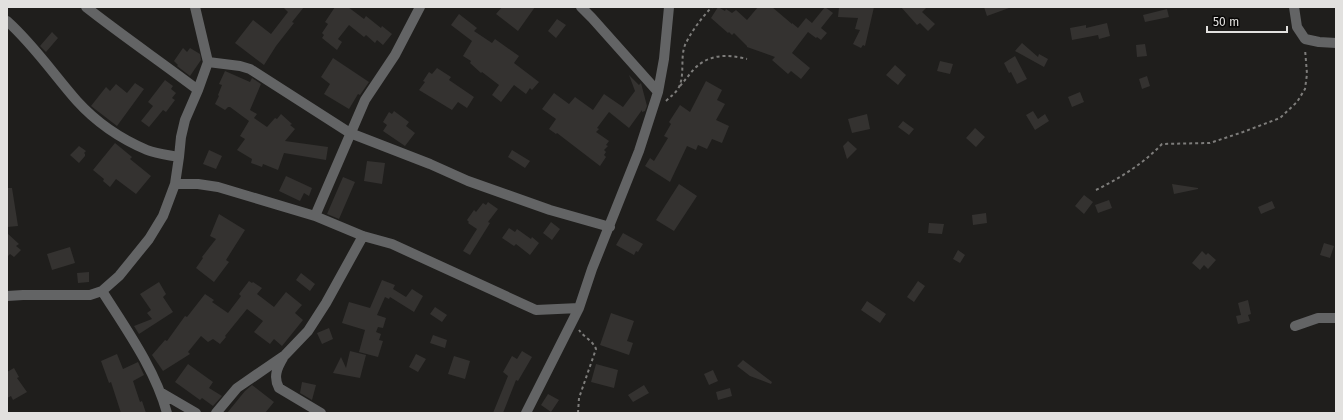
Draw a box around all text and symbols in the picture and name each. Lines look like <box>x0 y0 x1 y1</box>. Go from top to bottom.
scale bar <box>1207 8 1287 34</box>
text: 50 m <box>1213 15 1239 29</box>

